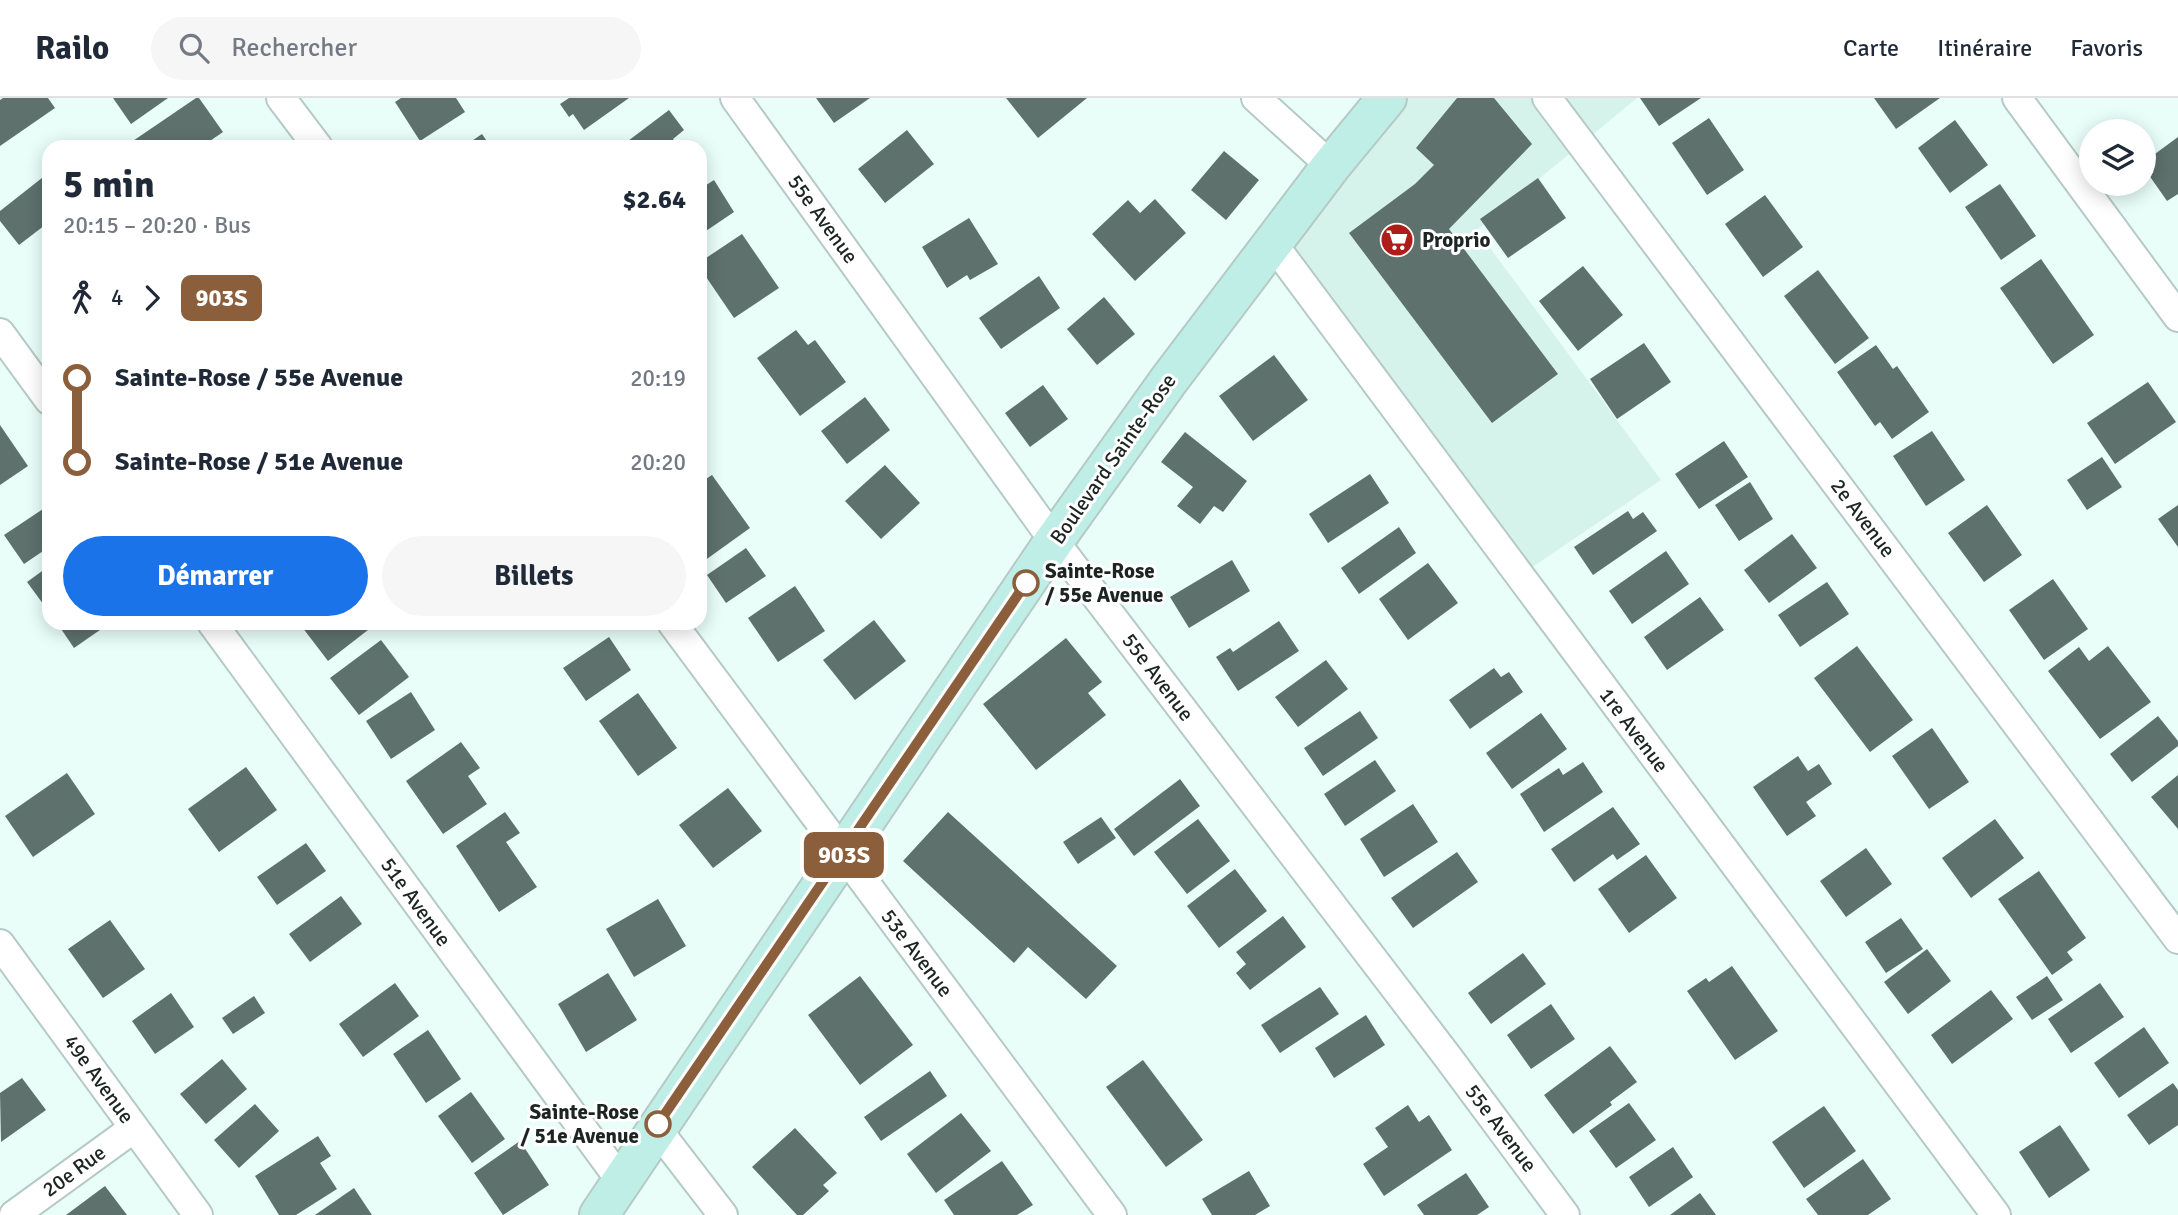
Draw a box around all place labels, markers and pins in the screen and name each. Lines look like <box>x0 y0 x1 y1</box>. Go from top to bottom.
supermarket icon: Proprio <box>1378 221 1416 259</box>
place label: Proprio <box>1422 227 1490 253</box>
place label: Sainte-Rose / 55e Avenue <box>1045 558 1164 608</box>
marker: Sainte-Rose / 55e Avenue <box>1013 570 1039 596</box>
place label: Sainte-Rose / 51e Avenue <box>520 1099 639 1149</box>
marker: Sainte-Rose / 51e Avenue <box>645 1111 671 1137</box>

